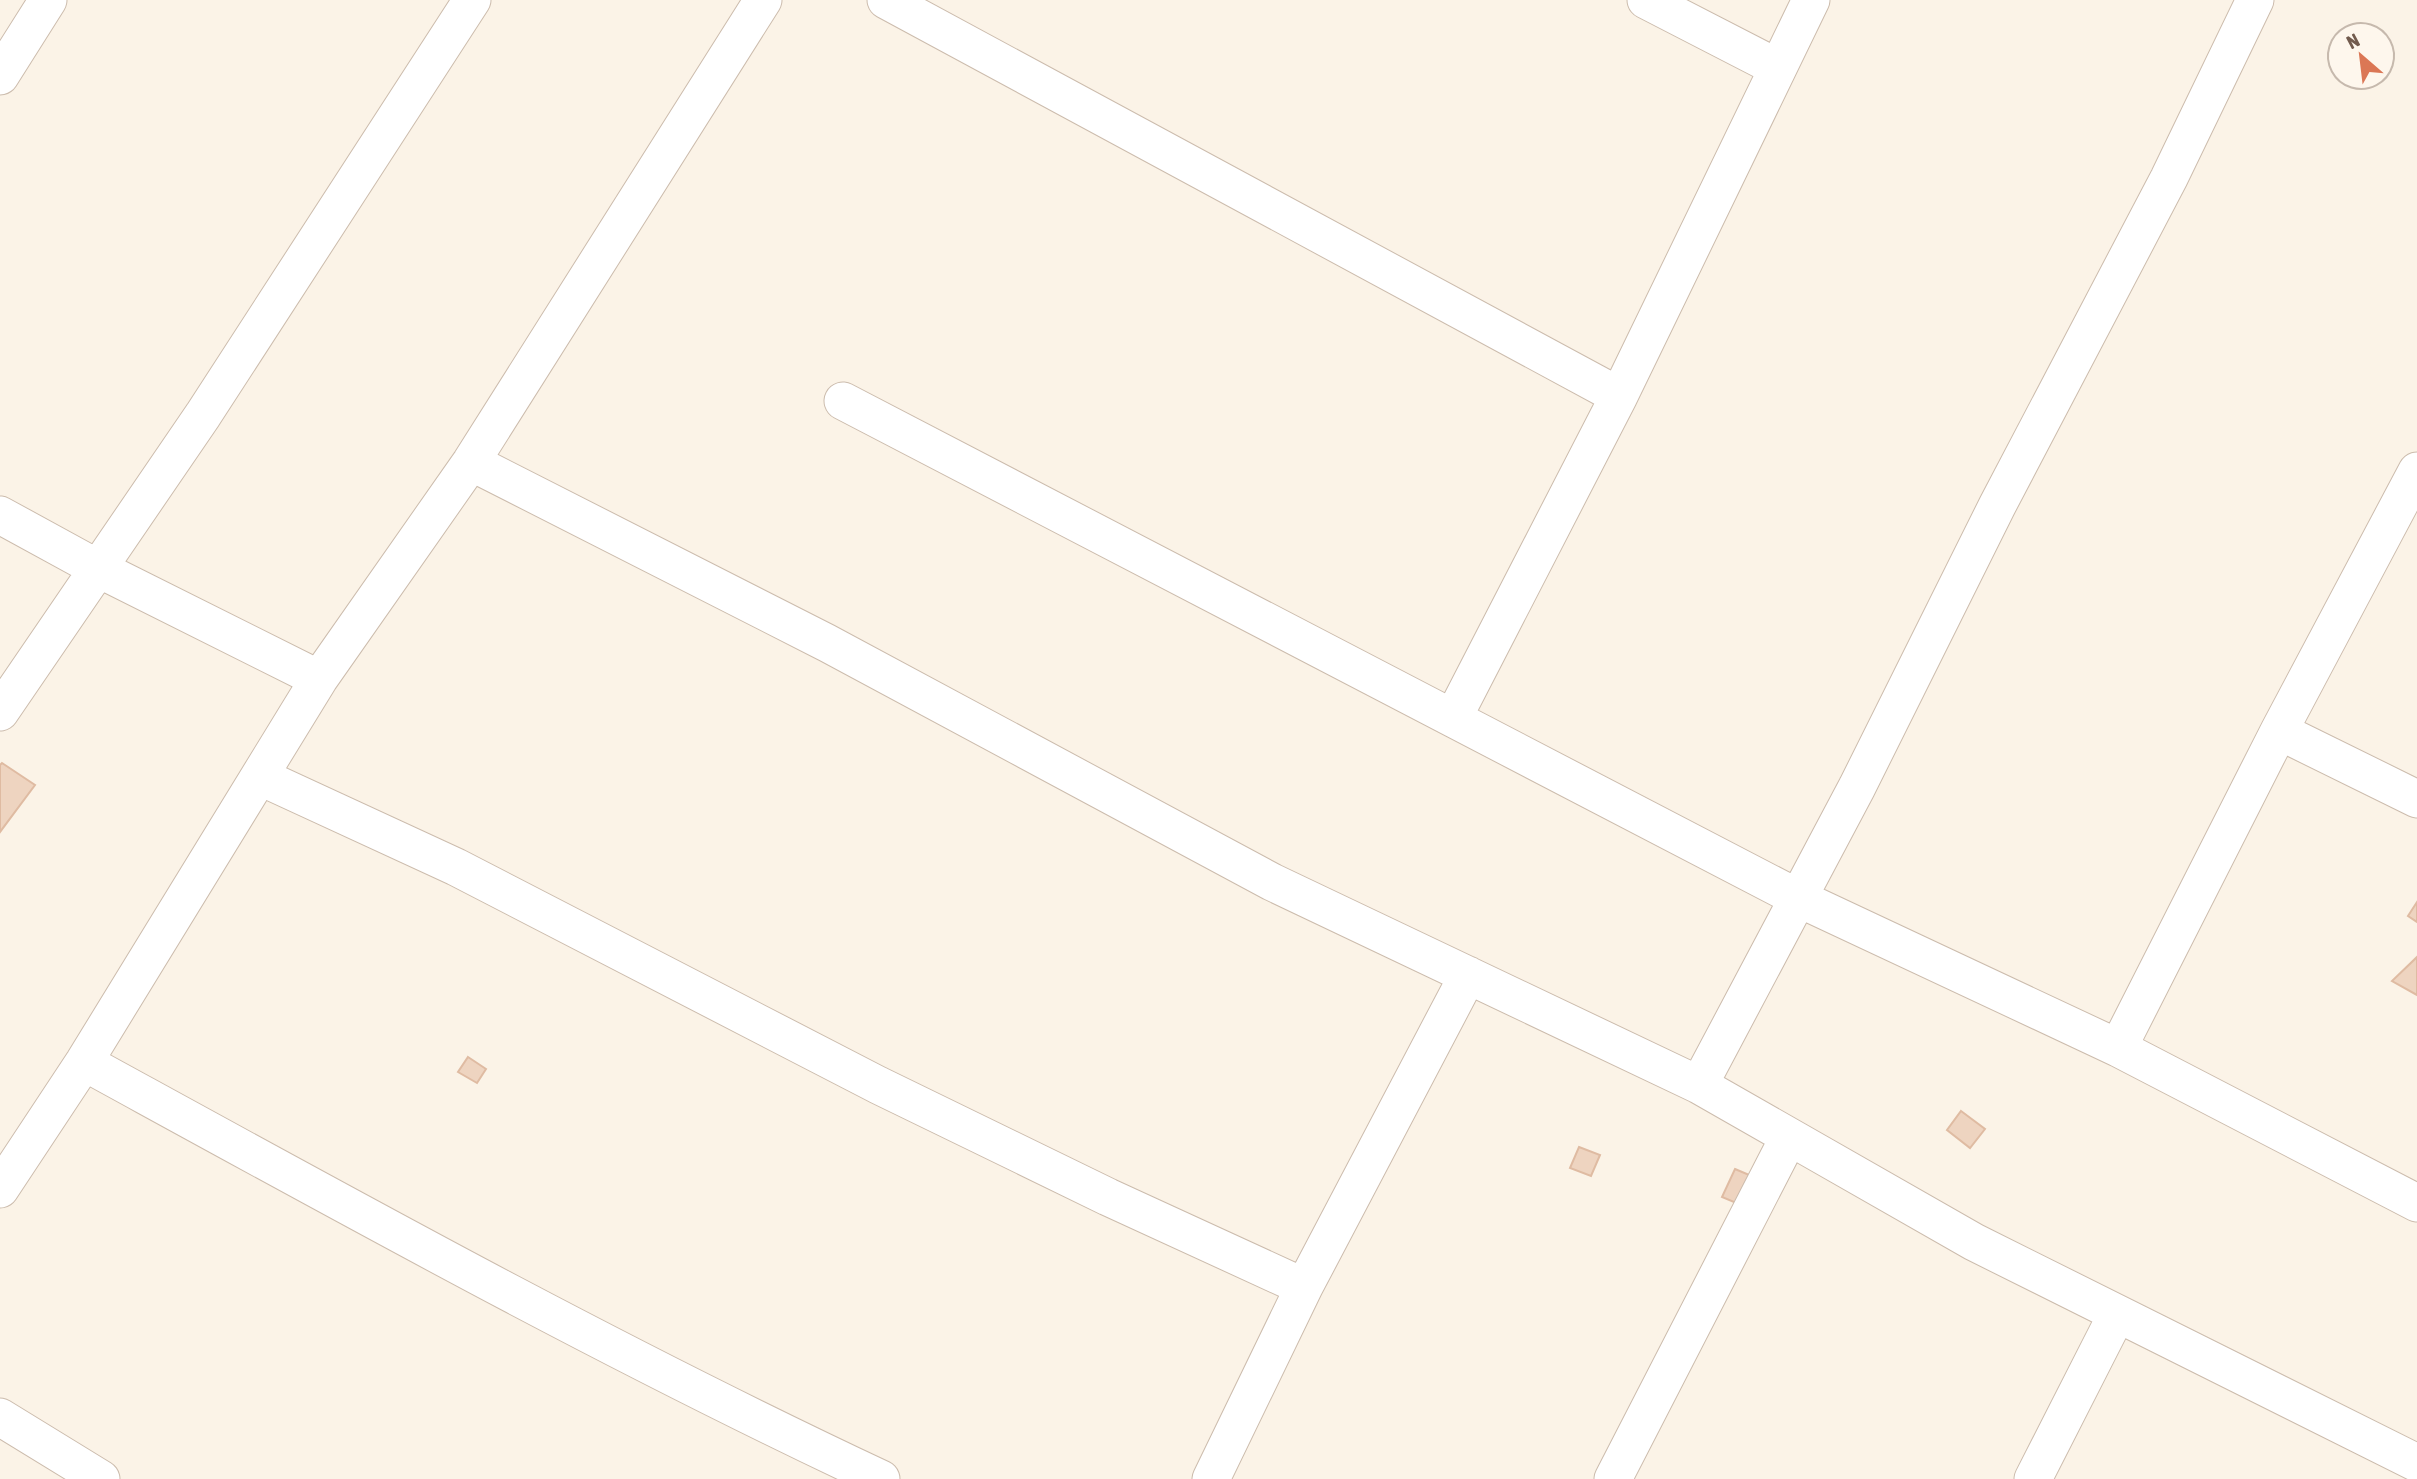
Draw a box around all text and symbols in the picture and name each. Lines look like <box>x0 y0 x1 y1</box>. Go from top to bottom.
north arrow <box>2326 21 2396 91</box>
text: N <box>2343 29 2363 53</box>

